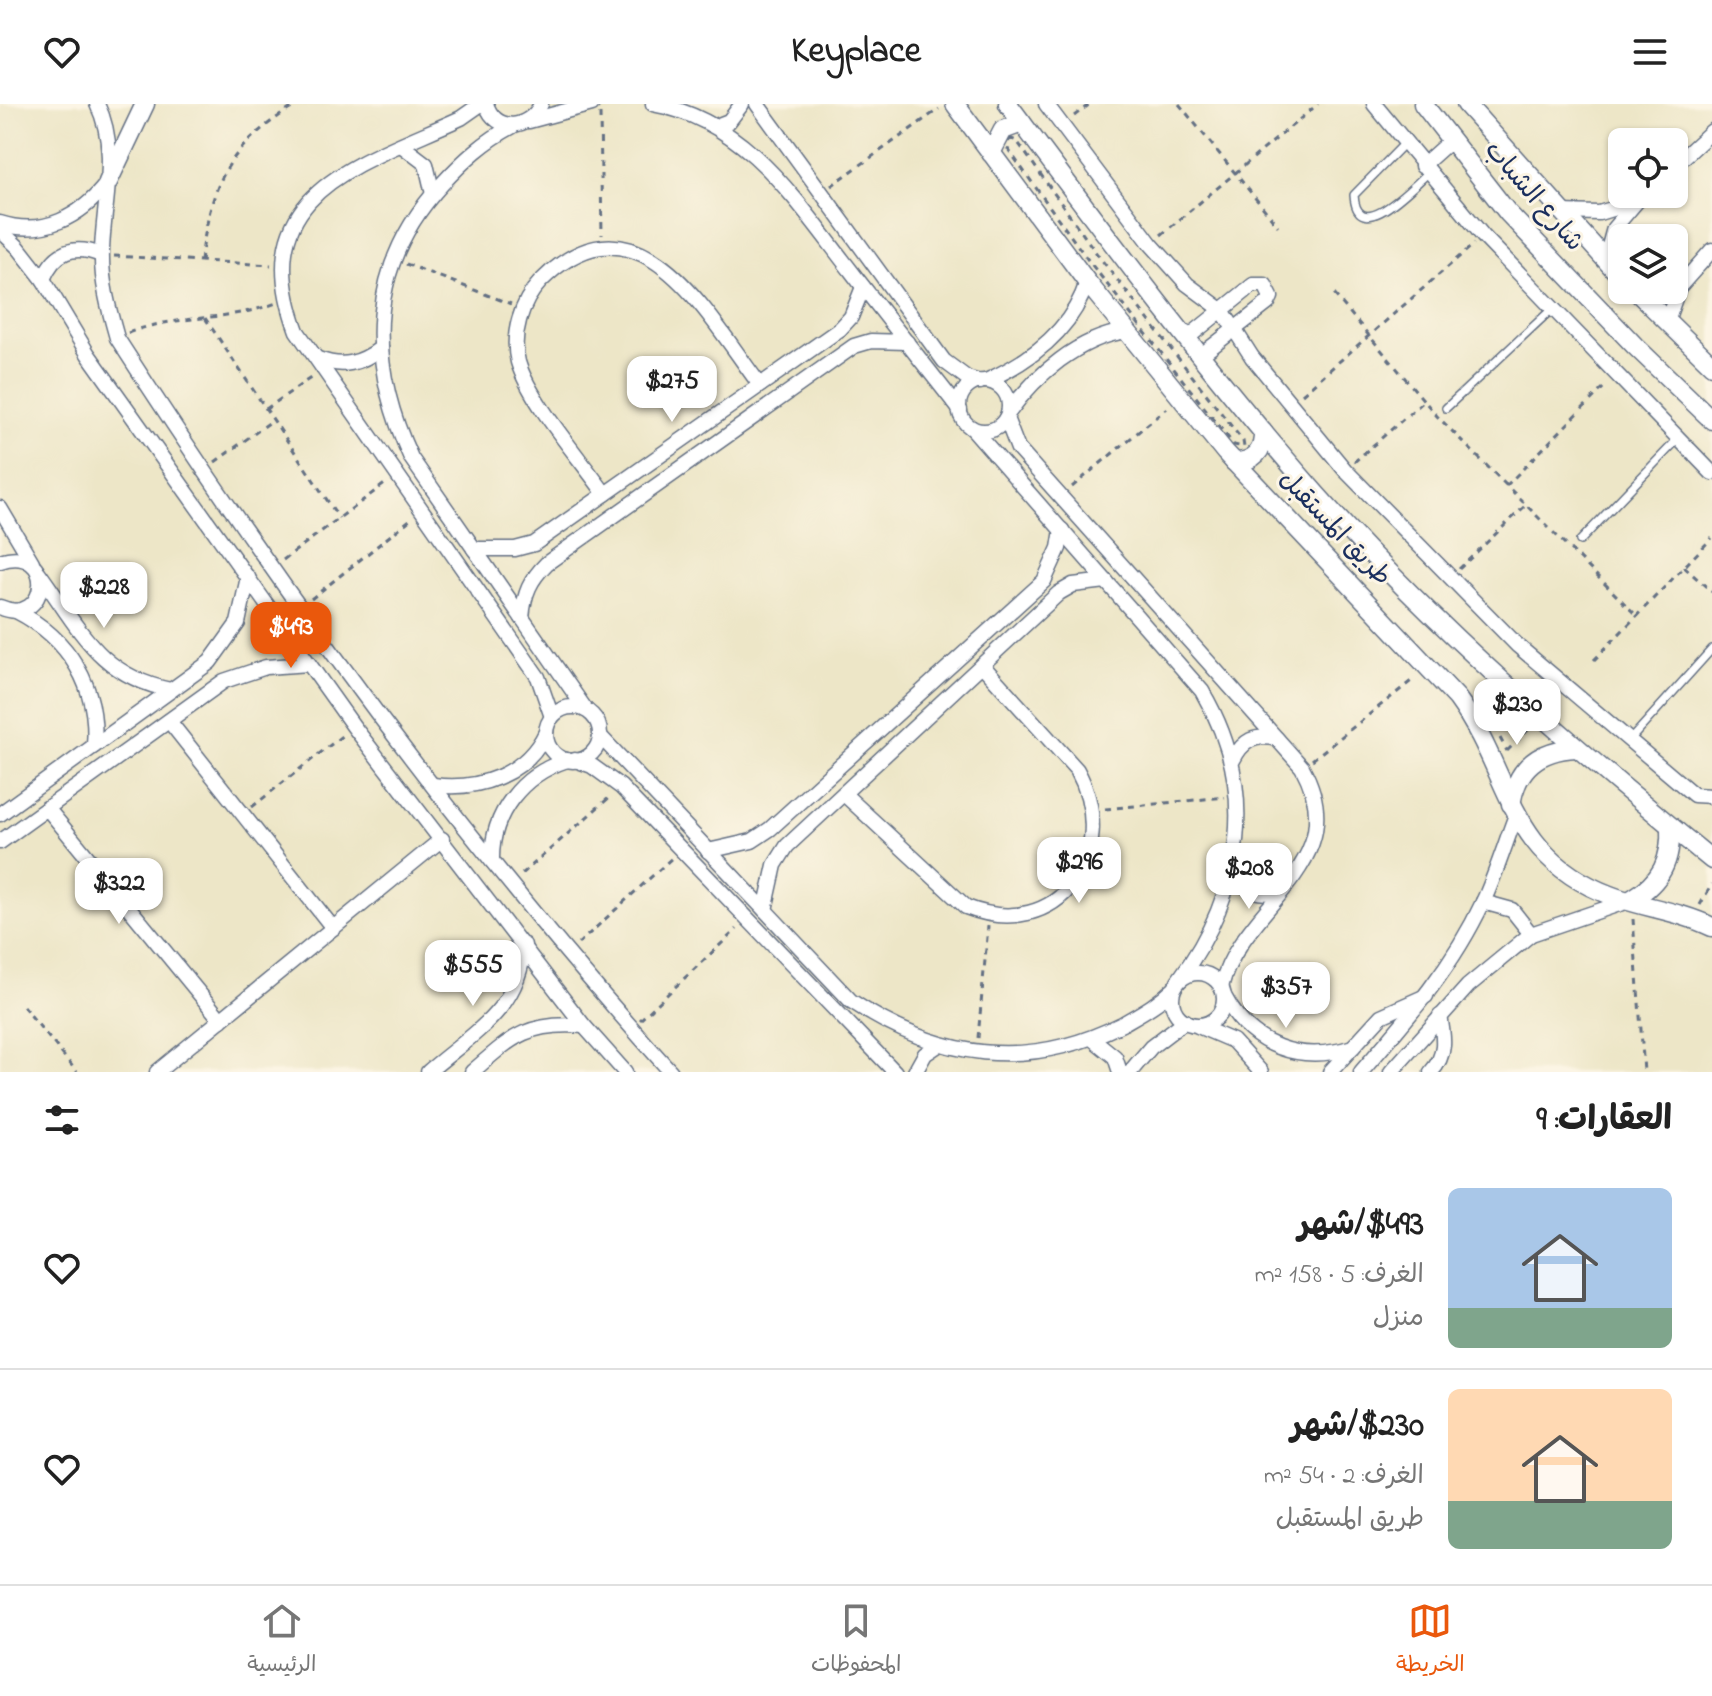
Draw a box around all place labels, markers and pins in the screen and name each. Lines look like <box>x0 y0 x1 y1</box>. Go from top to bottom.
pin: $275 <box>625 356 719 424</box>
pin: $228 <box>57 562 151 630</box>
pin: $493 <box>244 602 338 670</box>
pin: $230 <box>1470 679 1564 747</box>
pin: $296 <box>1032 837 1126 905</box>
pin: $208 <box>1202 843 1296 911</box>
pin: $322 <box>72 858 166 926</box>
pin: $555 <box>426 940 520 1008</box>
pin: $357 <box>1239 962 1333 1030</box>

